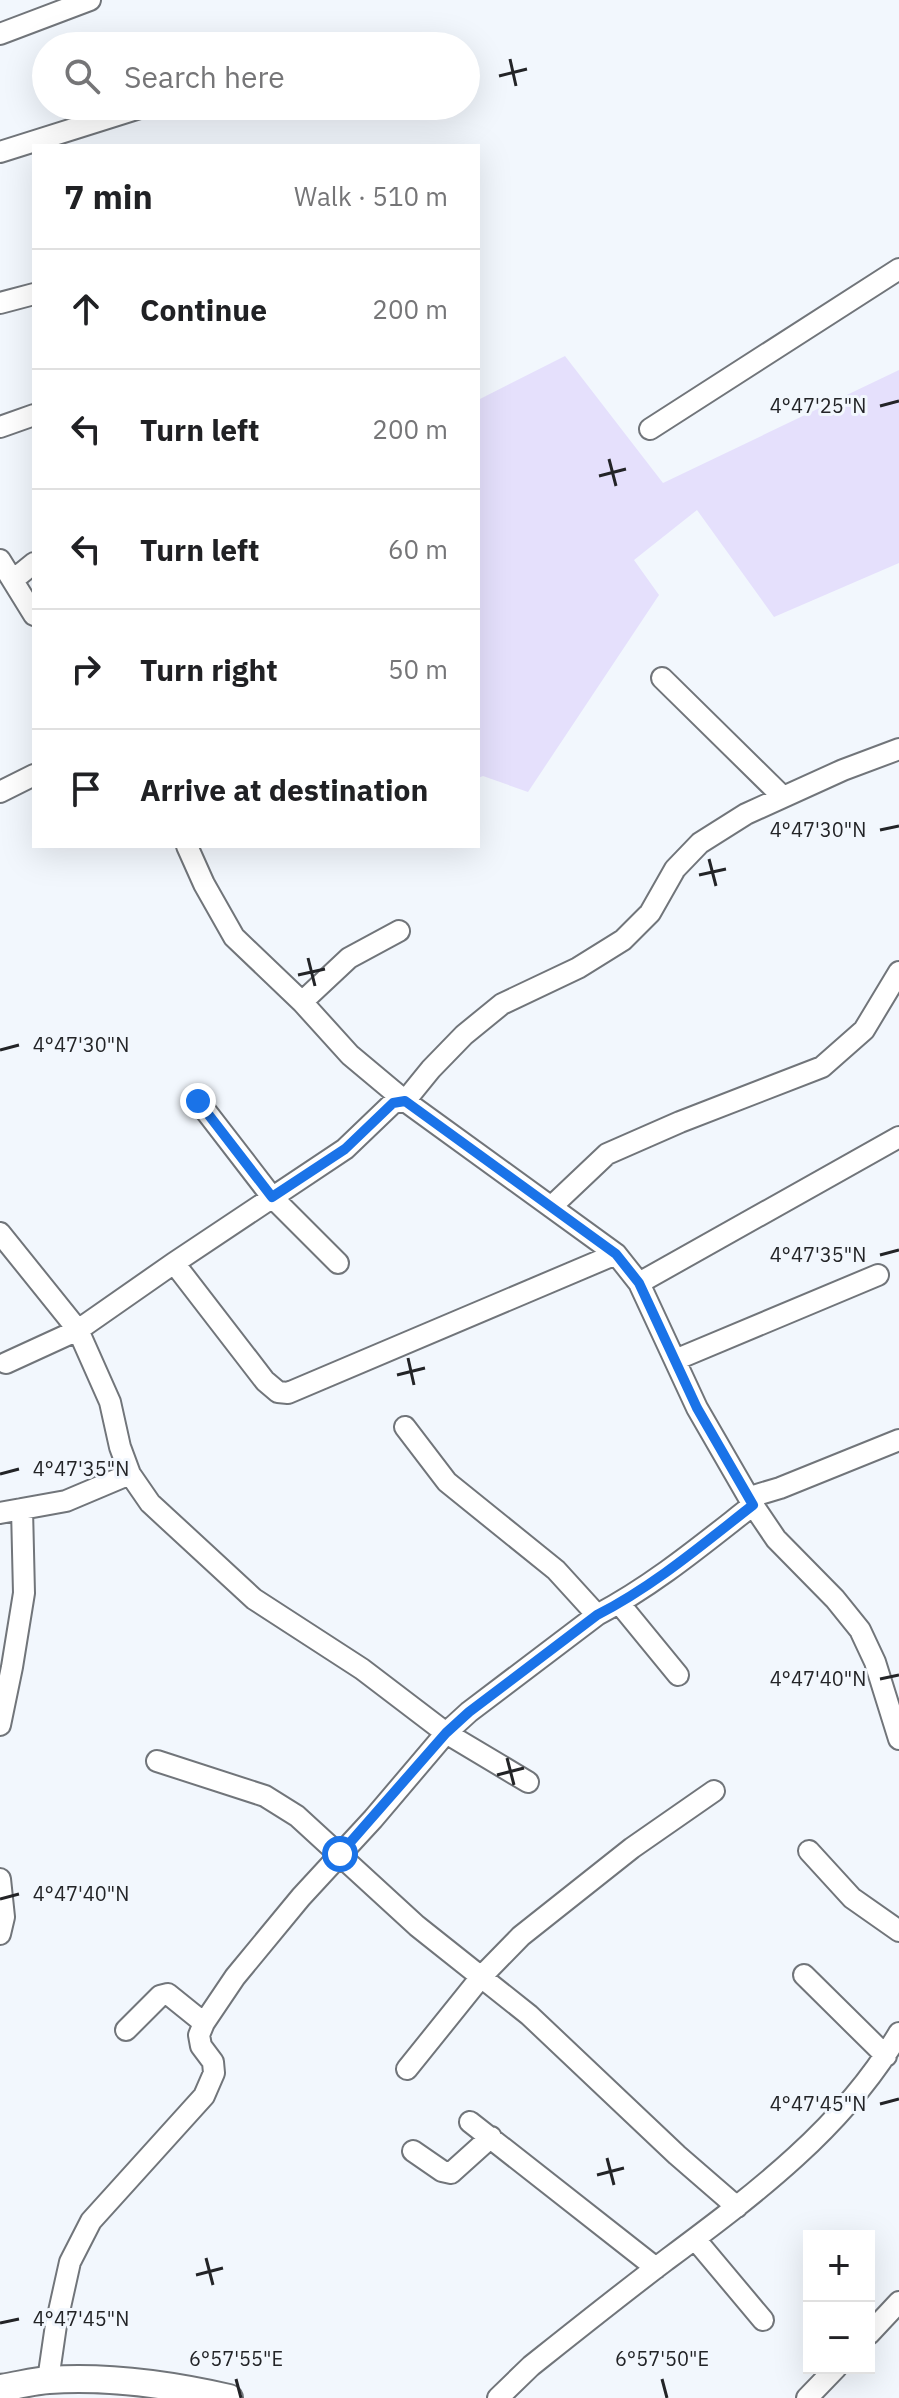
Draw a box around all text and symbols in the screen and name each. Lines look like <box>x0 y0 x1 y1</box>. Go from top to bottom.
search box <box>32 32 480 120</box>
icon: search <box>60 54 104 98</box>
text: Search here <box>124 57 285 96</box>
text: 7 min <box>64 174 153 218</box>
text: Walk · 510 m <box>294 179 448 213</box>
icon: ahead <box>64 287 108 331</box>
text: Continue <box>140 290 267 329</box>
text: 200 m <box>372 292 448 326</box>
text: 4°47'25"N <box>770 392 866 419</box>
icon: left <box>64 407 108 451</box>
text: Turn left <box>140 410 259 449</box>
text: 200 m <box>372 412 448 446</box>
icon: left <box>64 527 108 571</box>
text: Turn left <box>140 530 259 569</box>
text: 60 m <box>388 532 448 566</box>
icon: right <box>64 647 108 691</box>
text: Turn right <box>140 650 278 689</box>
text: 50 m <box>388 652 448 686</box>
icon: arrive <box>64 767 108 811</box>
text: Arrive at destination <box>140 770 428 809</box>
text: 4°47'30"N <box>770 816 866 843</box>
text: 4°47'30"N <box>33 1031 129 1058</box>
route end <box>180 1083 216 1119</box>
text: 4°47'35"N <box>770 1241 866 1268</box>
text: 4°47'35"N <box>33 1455 129 1482</box>
text: 4°47'40"N <box>770 1665 866 1692</box>
route start <box>322 1836 358 1872</box>
text: 4°47'40"N <box>33 1880 129 1907</box>
text: 4°47'45"N <box>770 2090 866 2117</box>
map controls <box>803 2230 875 2374</box>
button: + <box>803 2230 875 2302</box>
button: − <box>803 2302 875 2374</box>
text: 4°47'45"N <box>33 2305 129 2332</box>
text: 6°57'55"E <box>189 2345 283 2372</box>
text: 6°57'50"E <box>615 2345 709 2372</box>

